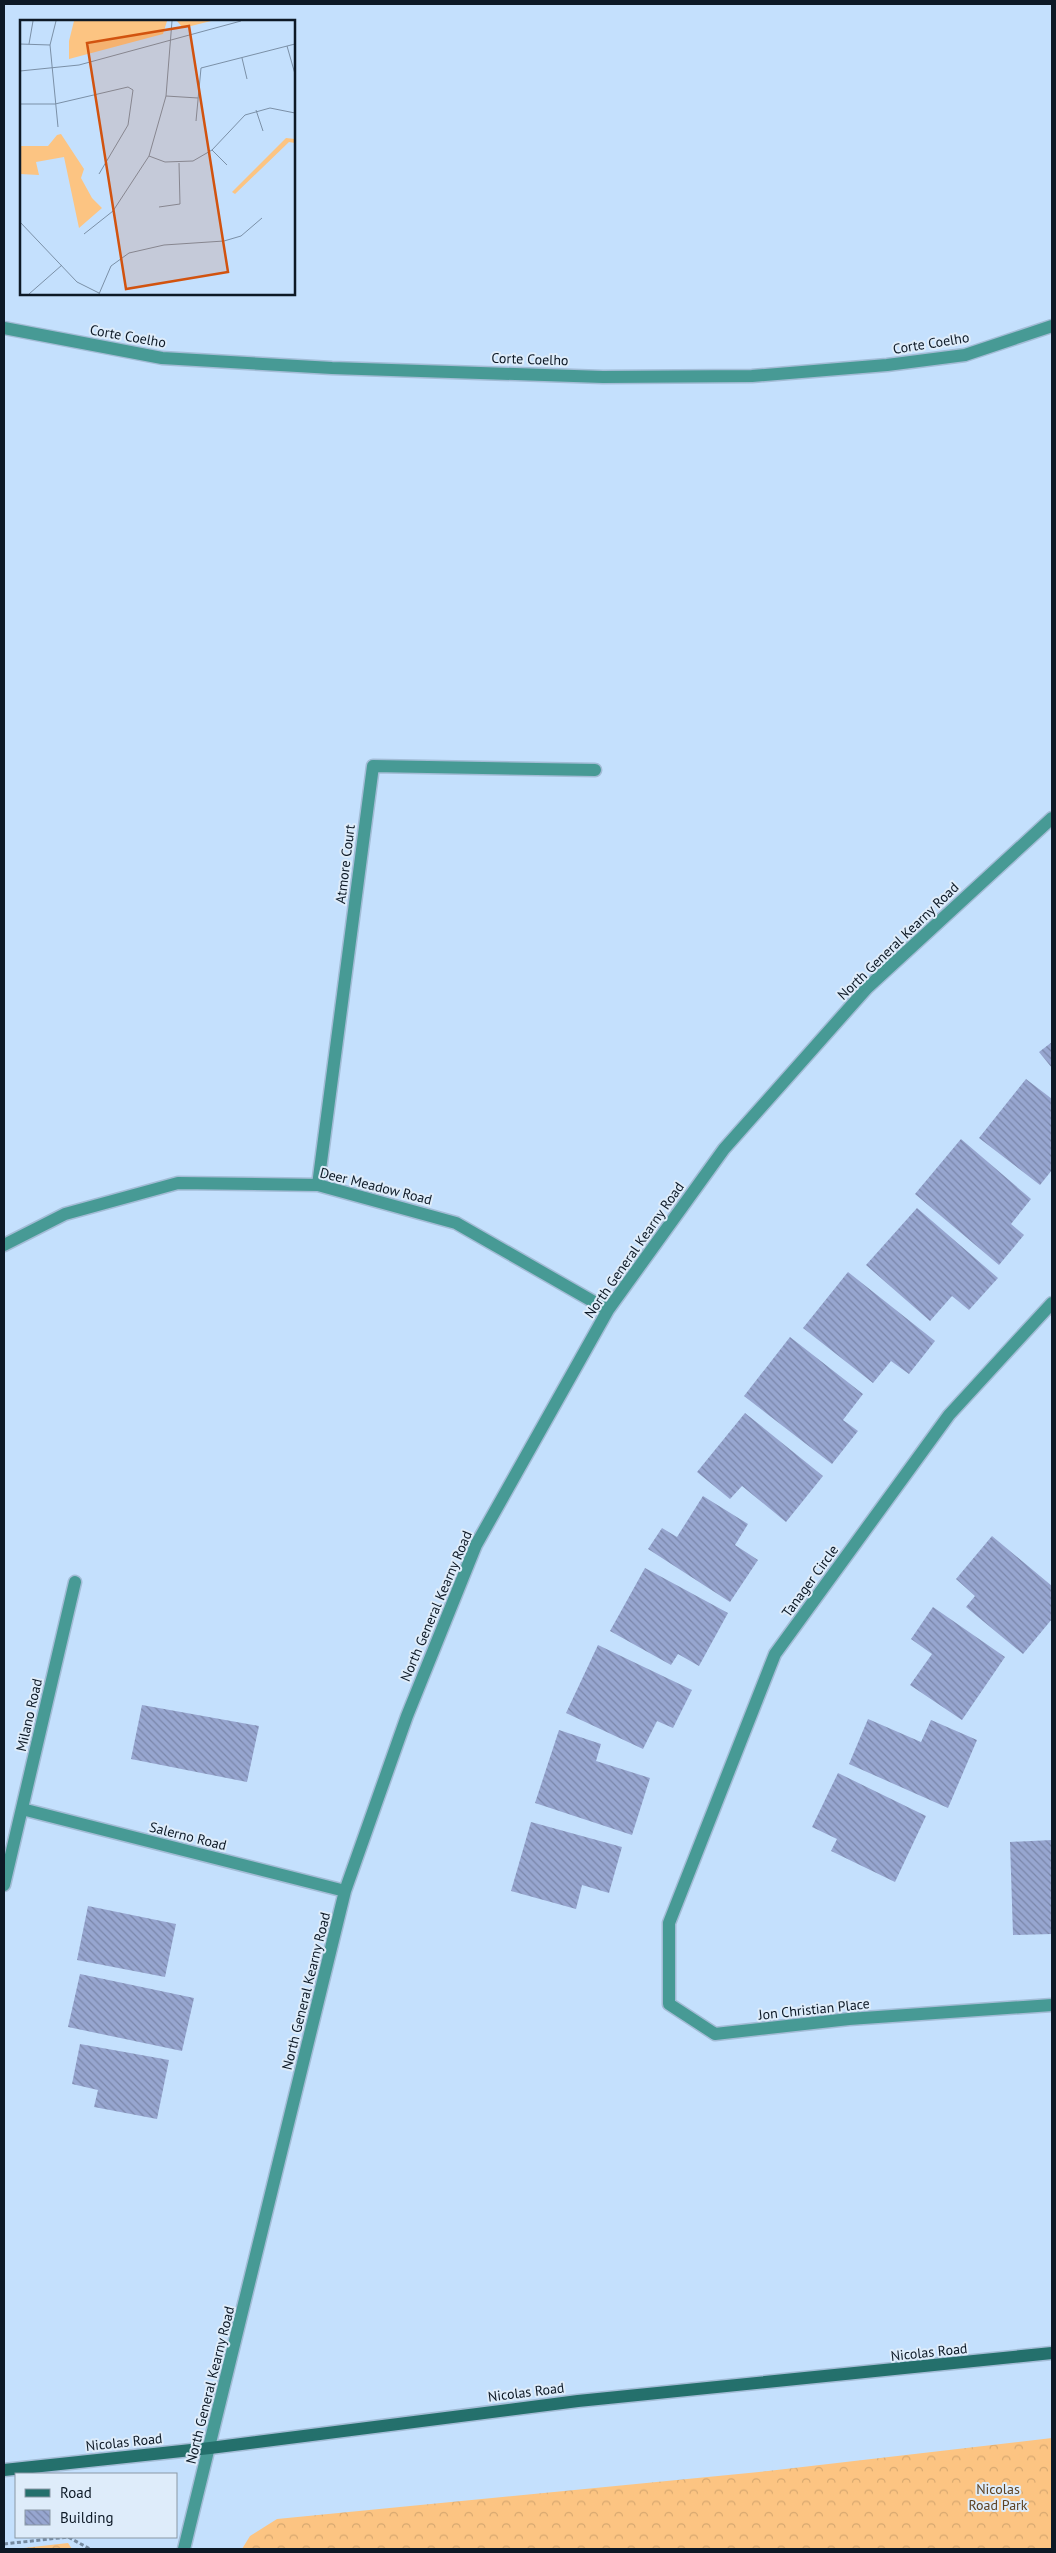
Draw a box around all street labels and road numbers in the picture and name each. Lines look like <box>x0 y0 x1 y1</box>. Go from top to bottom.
street label: Corte Coelho <box>89 320 167 352</box>
street label: Corte Coelho <box>892 328 970 358</box>
street label: Corte Coelho <box>491 349 569 369</box>
street label: Atmore Court <box>331 823 359 905</box>
street label: North General Kearny Road <box>833 878 963 1004</box>
street label: Deer Meadow Road <box>318 1163 434 1209</box>
street label: North General Kearny Road <box>580 1178 688 1322</box>
street label: North General Kearny Road <box>396 1528 476 1684</box>
street label: Tanager Circle <box>778 1541 842 1621</box>
street label: Milano Road <box>12 1677 46 1753</box>
street label: Salerno Road <box>148 1818 228 1854</box>
street label: North General Kearny Road <box>278 1910 334 2072</box>
street label: Jon Christian Place <box>756 1994 871 2024</box>
street label: North General Kearny Road <box>182 2304 238 2466</box>
street label: Nicolas Road <box>890 2339 968 2365</box>
street label: Nicolas Road <box>487 2378 565 2406</box>
street label: Nicolas Road <box>85 2429 163 2455</box>

